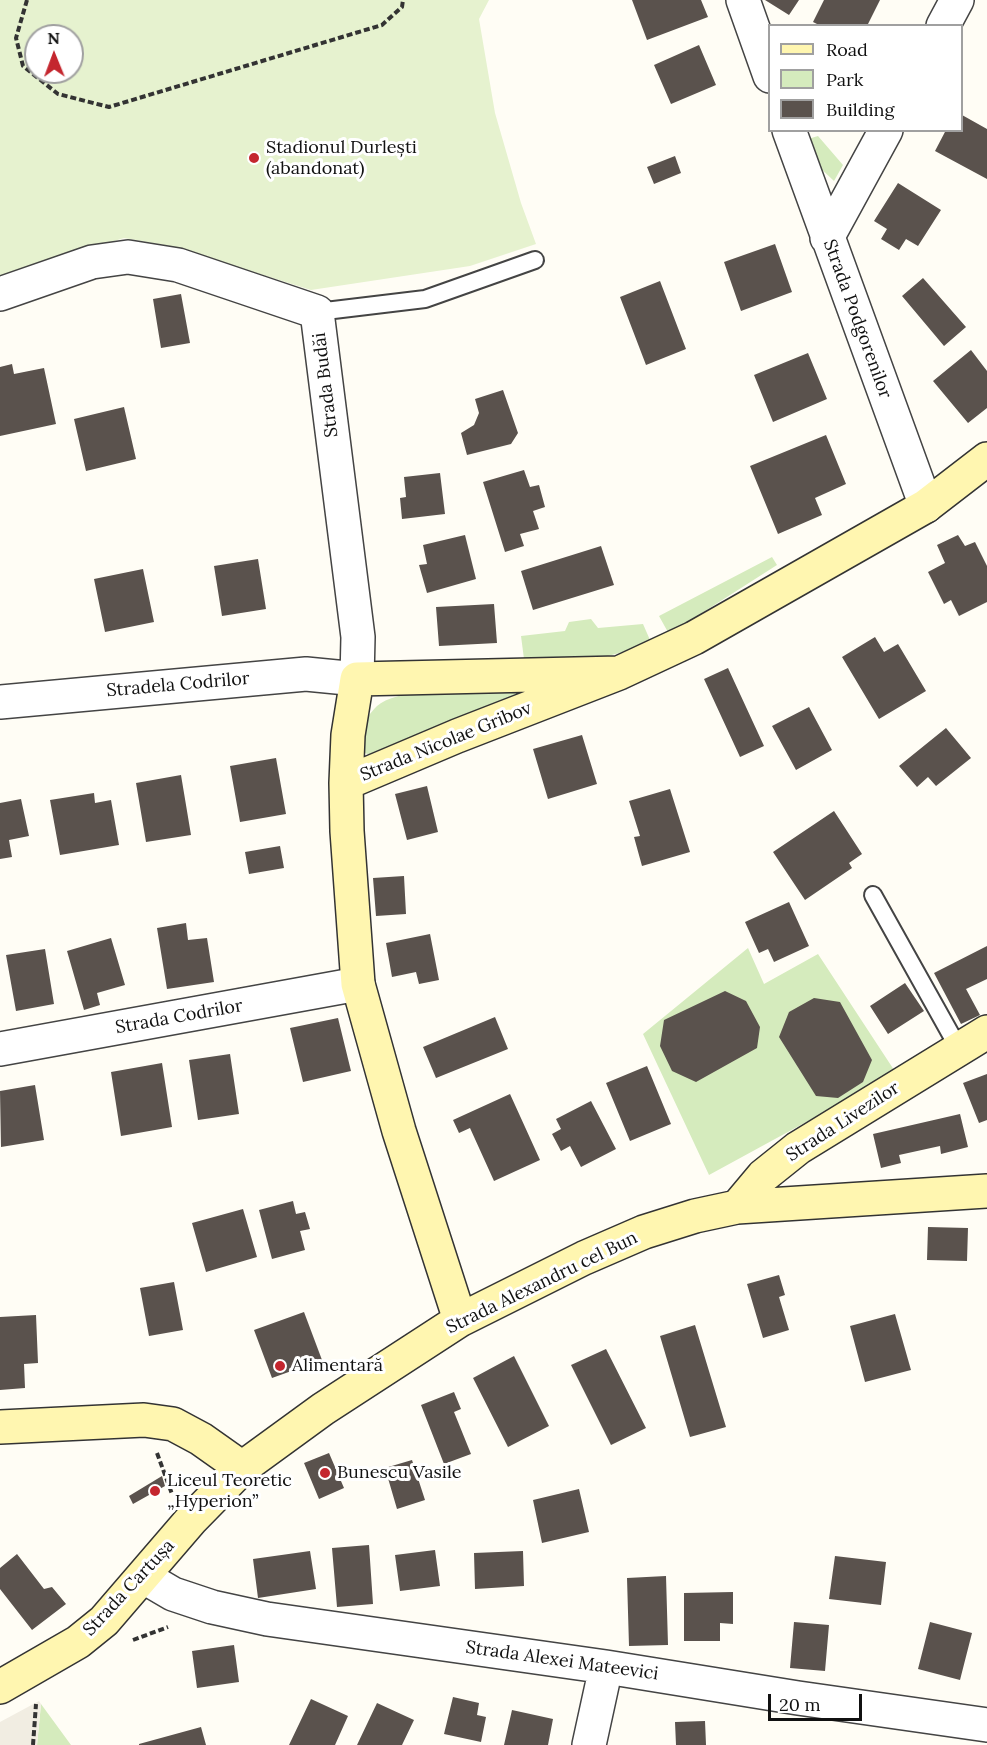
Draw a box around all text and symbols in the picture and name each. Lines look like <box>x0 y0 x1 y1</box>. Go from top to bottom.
north arrow <box>24 24 84 84</box>
legend <box>768 24 963 132</box>
text: N <box>47 28 60 48</box>
text: Road <box>826 38 868 61</box>
text: Park <box>826 68 863 91</box>
text: Building <box>826 98 894 121</box>
place label: Stadionul Durlești (abandonat) <box>266 137 417 180</box>
marker: Stadionul Durlești (abandonat) <box>247 151 261 165</box>
street label: Strada Podgorenilor <box>818 236 896 402</box>
street label: Strada Budăi <box>309 331 343 439</box>
street label: Stradela Codrilor <box>106 668 250 702</box>
street label: Strada Nicolae Gribov <box>357 698 535 786</box>
street label: Strada Codrilor <box>114 995 244 1039</box>
street label: Strada Livezilor <box>782 1077 904 1167</box>
street label: Strada Alexandru cel Bun <box>443 1227 641 1339</box>
place label: Alimentară <box>292 1355 383 1377</box>
marker: Alimentară <box>273 1359 287 1373</box>
place label: Bunescu Vasile <box>337 1462 462 1484</box>
marker: Bunescu Vasile <box>318 1466 332 1480</box>
place label: Liceul Teoretic „Hyperion” <box>167 1470 292 1512</box>
marker: Liceul Teoretic „Hyperion” <box>148 1484 162 1498</box>
street label: Strada Cartușa <box>79 1535 179 1641</box>
street label: Strada Alexei Mateevici <box>464 1637 660 1685</box>
scale bar <box>771 1682 866 1720</box>
text: 20 m <box>779 1693 821 1716</box>

